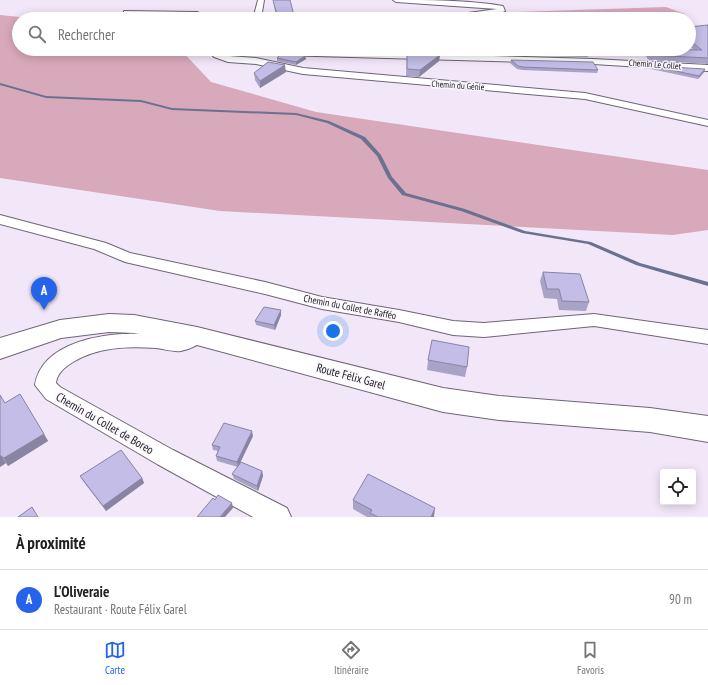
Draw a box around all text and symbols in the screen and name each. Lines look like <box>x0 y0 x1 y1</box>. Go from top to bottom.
search box <box>12 12 696 56</box>
icon: search <box>26 23 48 45</box>
text: Rechercher <box>58 25 115 44</box>
street label: Chemin Le Collet <box>628 57 682 71</box>
street label: Chemin du Génie <box>431 78 485 92</box>
pin: A <box>31 277 57 310</box>
street label: Chemin du Collet de Rafféo <box>303 292 397 322</box>
your location <box>323 321 343 341</box>
street label: Route Félix Garel <box>315 360 387 392</box>
street label: Chemin du Collet de Boreo <box>53 389 157 457</box>
map controls <box>660 469 696 505</box>
button: locate <box>660 469 696 505</box>
text: À proximité <box>16 532 86 554</box>
text: L'Oliveraie <box>54 582 109 601</box>
text: A <box>26 591 32 608</box>
text: 90 m <box>669 591 692 608</box>
text: Restaurant · Route Félix Garel <box>54 601 187 618</box>
tab: Carte <box>104 639 126 677</box>
tab: Itinéraire <box>334 639 369 677</box>
tab: Favoris <box>577 639 604 677</box>

